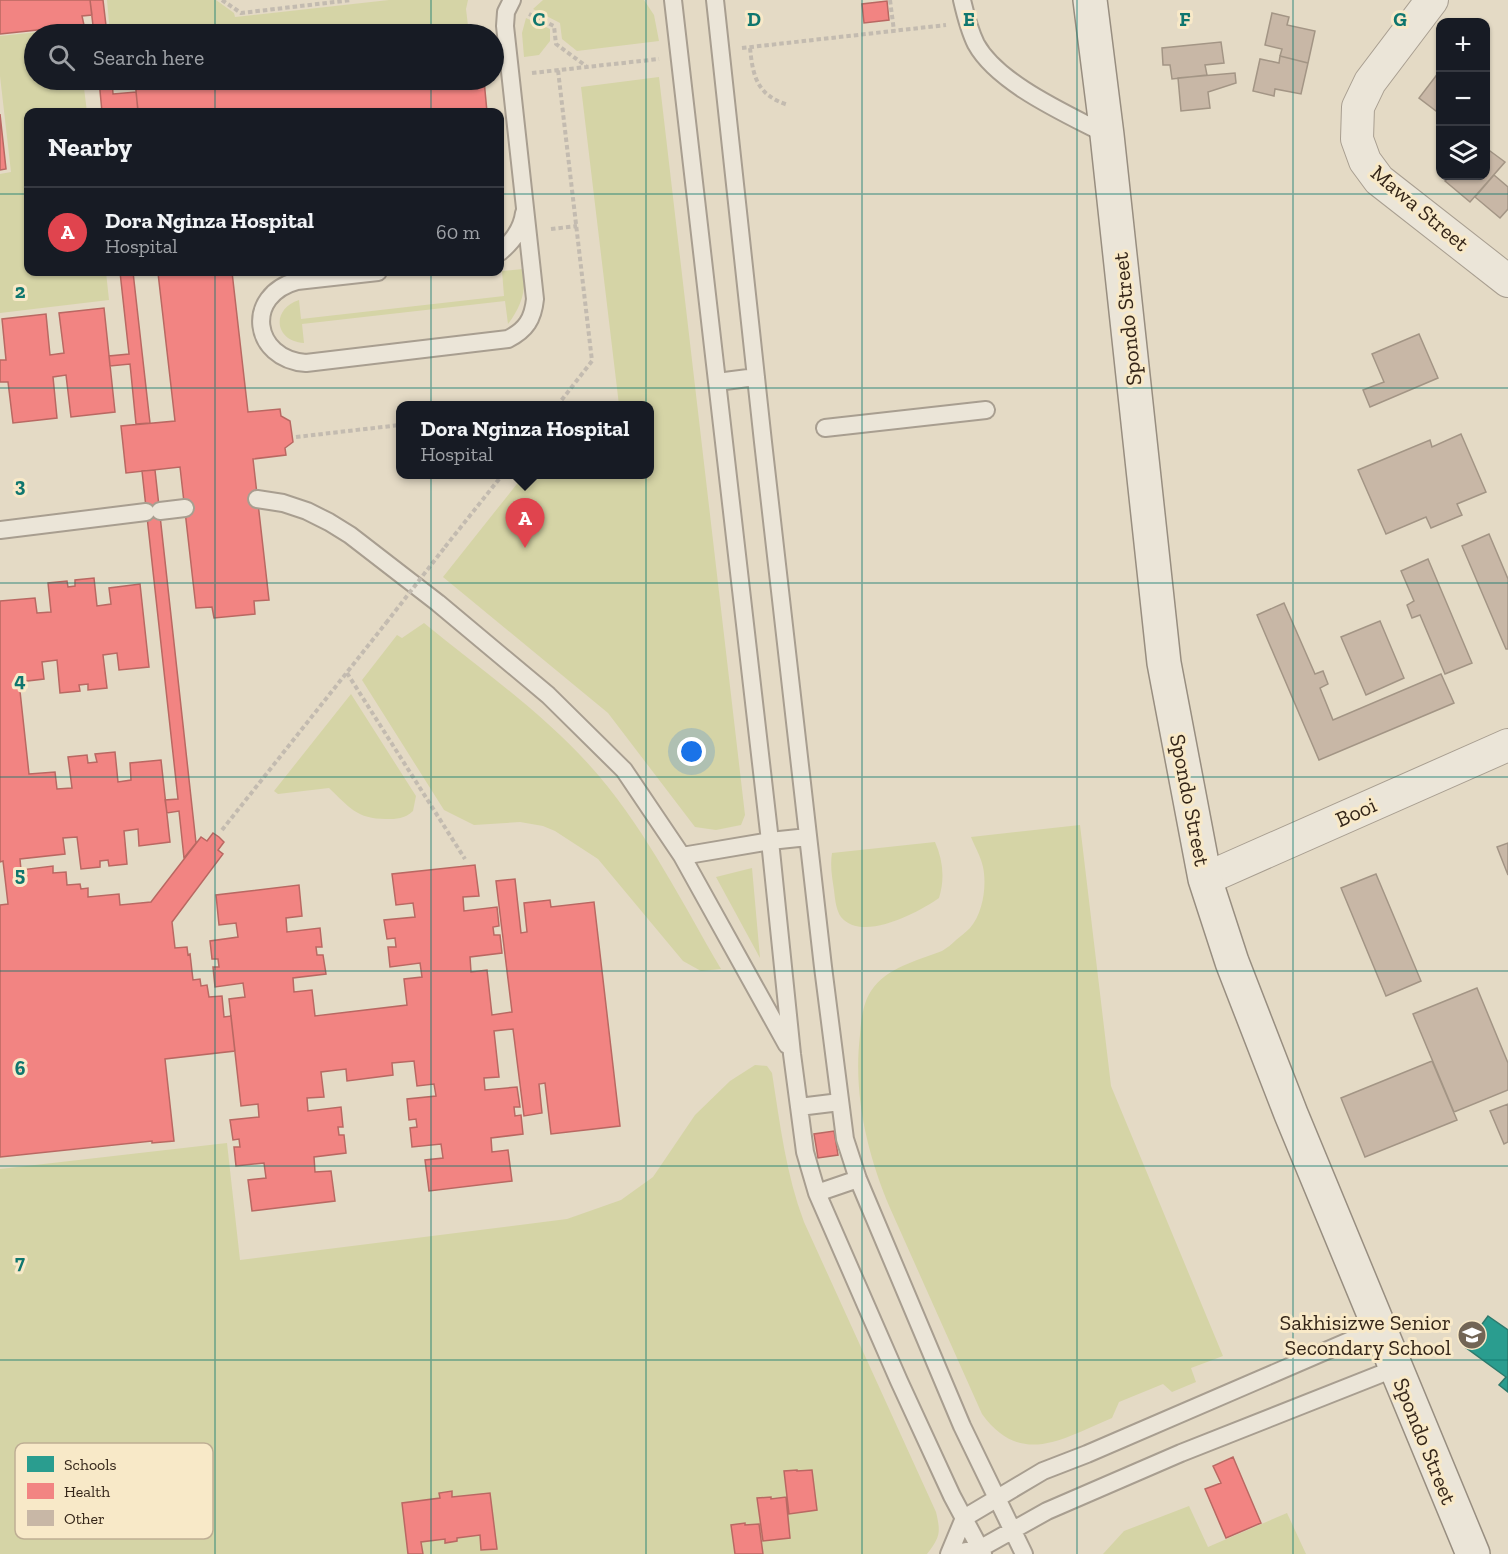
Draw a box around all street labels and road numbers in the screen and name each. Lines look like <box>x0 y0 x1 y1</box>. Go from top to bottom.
street label: Mawa Street <box>1365 159 1475 257</box>
street label: Spondo Street <box>1106 250 1147 387</box>
street label: Spondo Street <box>1164 732 1216 869</box>
street label: Booi <box>1331 791 1381 833</box>
street label: Spondo Street <box>1387 1374 1463 1509</box>

